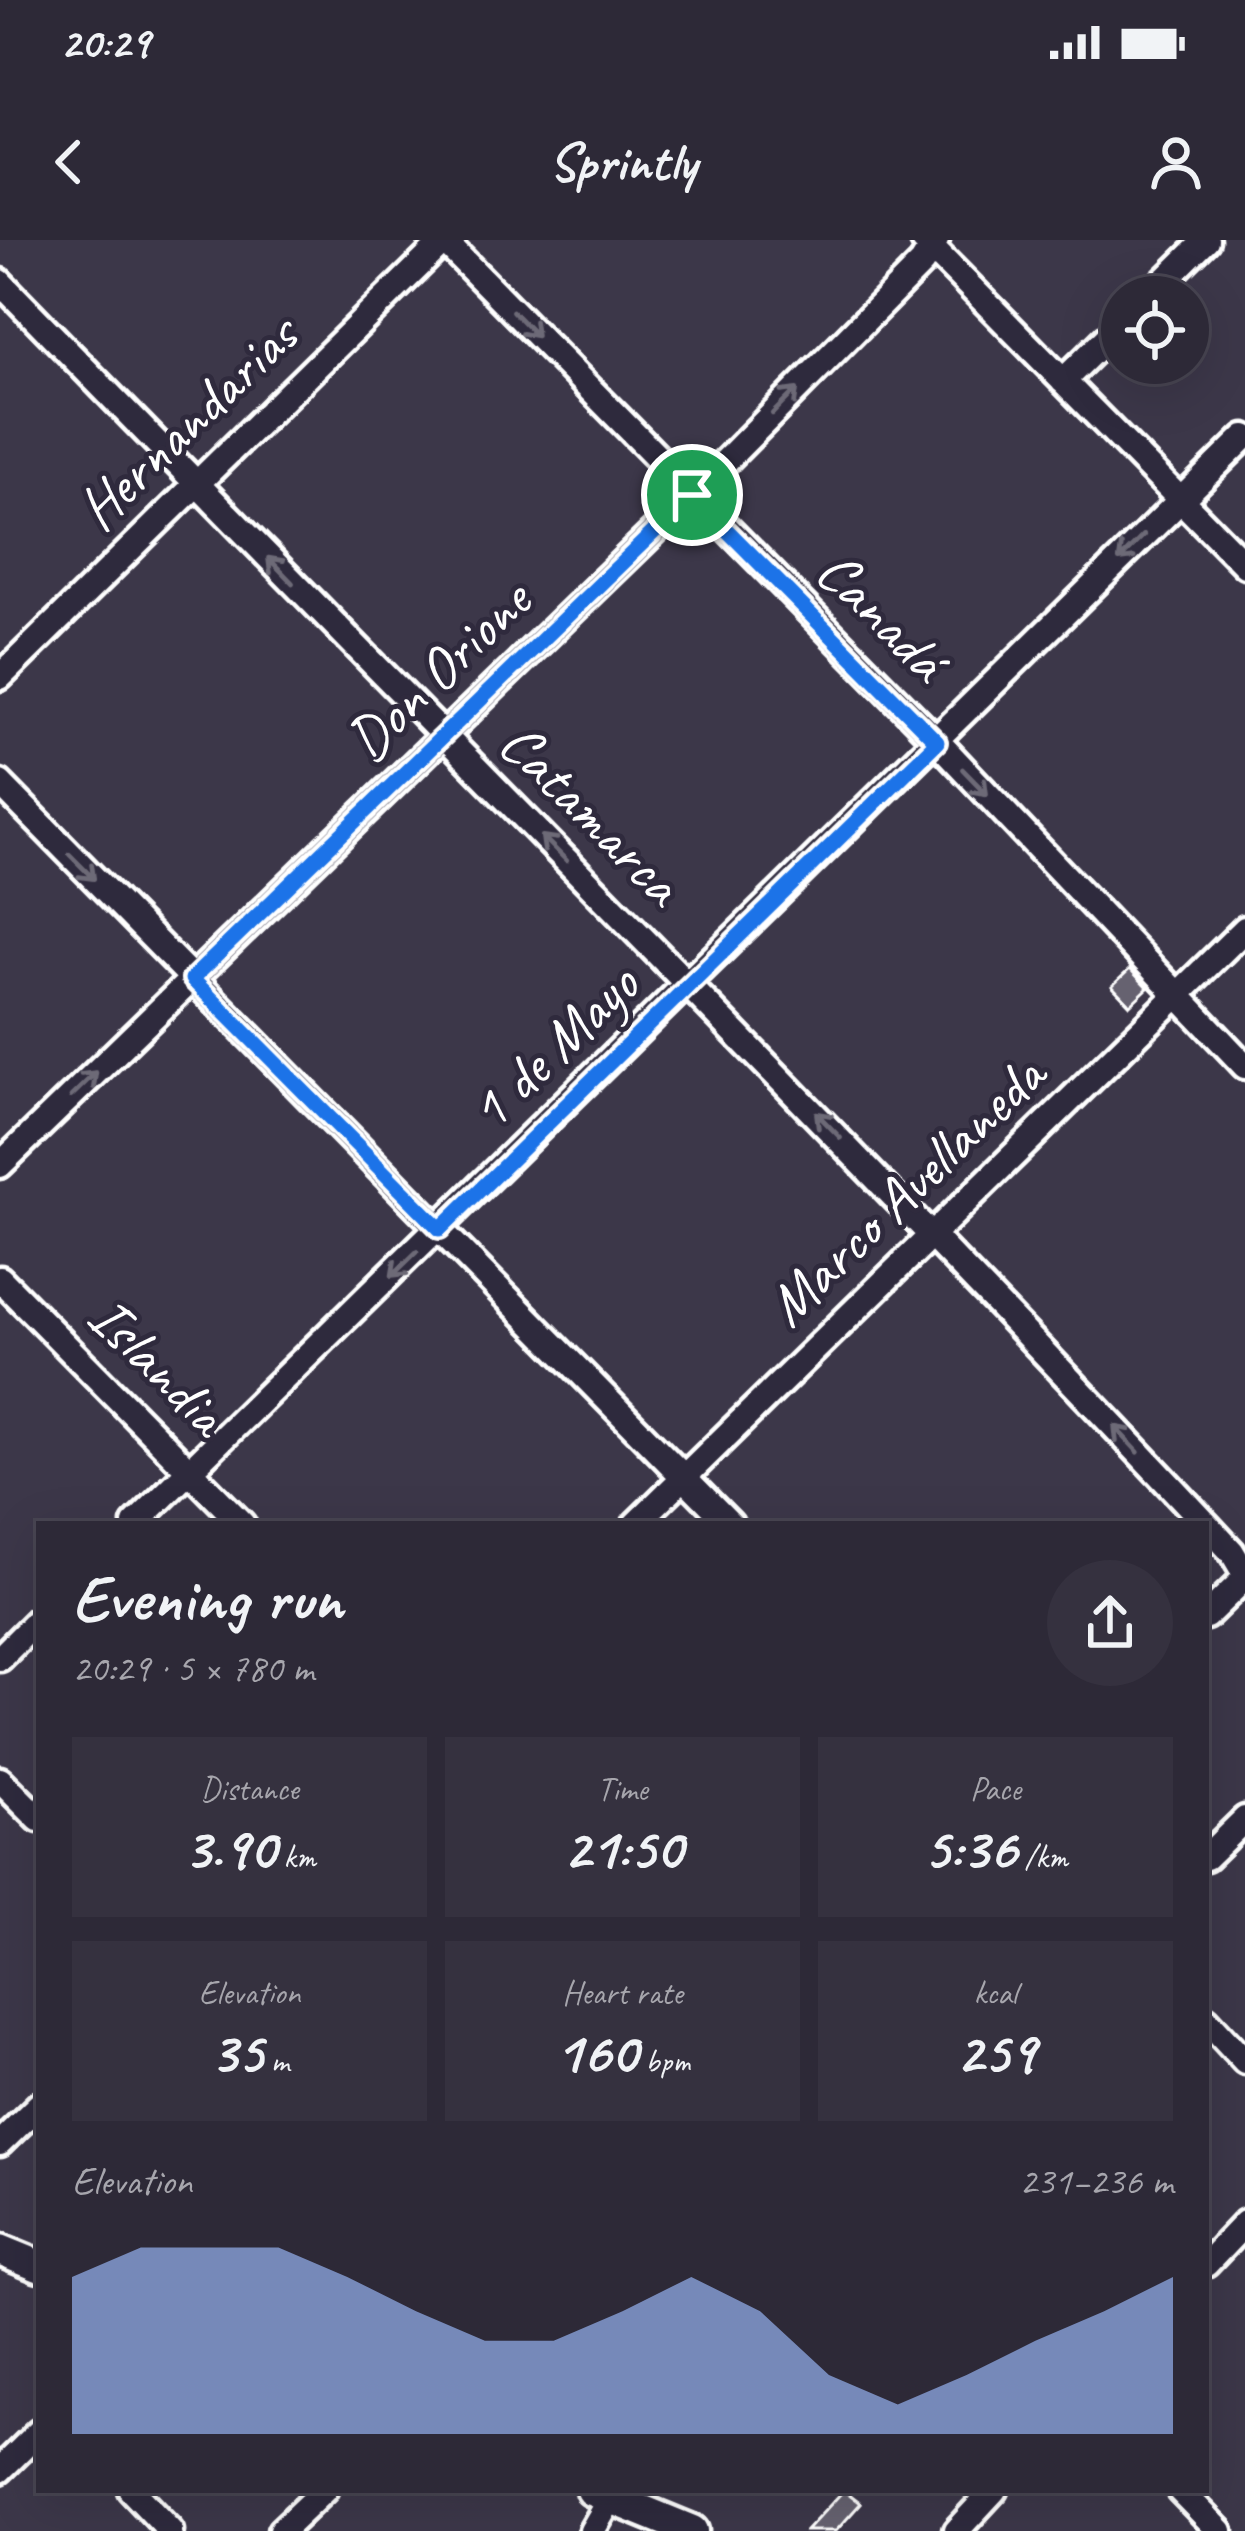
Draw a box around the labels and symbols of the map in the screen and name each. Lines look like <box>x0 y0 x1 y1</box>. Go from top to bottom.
street label: Hernandarias <box>60 295 317 546</box>
one-way arrow <box>510 309 539 338</box>
one-way arrow <box>770 388 799 416</box>
pin <box>641 444 743 546</box>
street label: Canadá <box>800 533 968 701</box>
one-way arrow <box>1117 534 1146 562</box>
one-way arrow <box>267 556 295 585</box>
street label: Don Orione <box>330 560 550 777</box>
street label: Catamarca <box>483 705 701 923</box>
one-way arrow <box>961 766 989 796</box>
one-way arrow <box>540 834 569 863</box>
one-way arrow <box>67 852 96 881</box>
street label: 1 de Mayo <box>452 945 656 1147</box>
street label: Marco Avellaneda <box>750 1034 1064 1342</box>
one-way arrow <box>69 1070 98 1098</box>
one-way arrow <box>815 1111 843 1141</box>
one-way arrow <box>390 1249 419 1277</box>
street label: Islandia <box>72 1279 248 1455</box>
one-way arrow <box>1112 1424 1140 1454</box>

